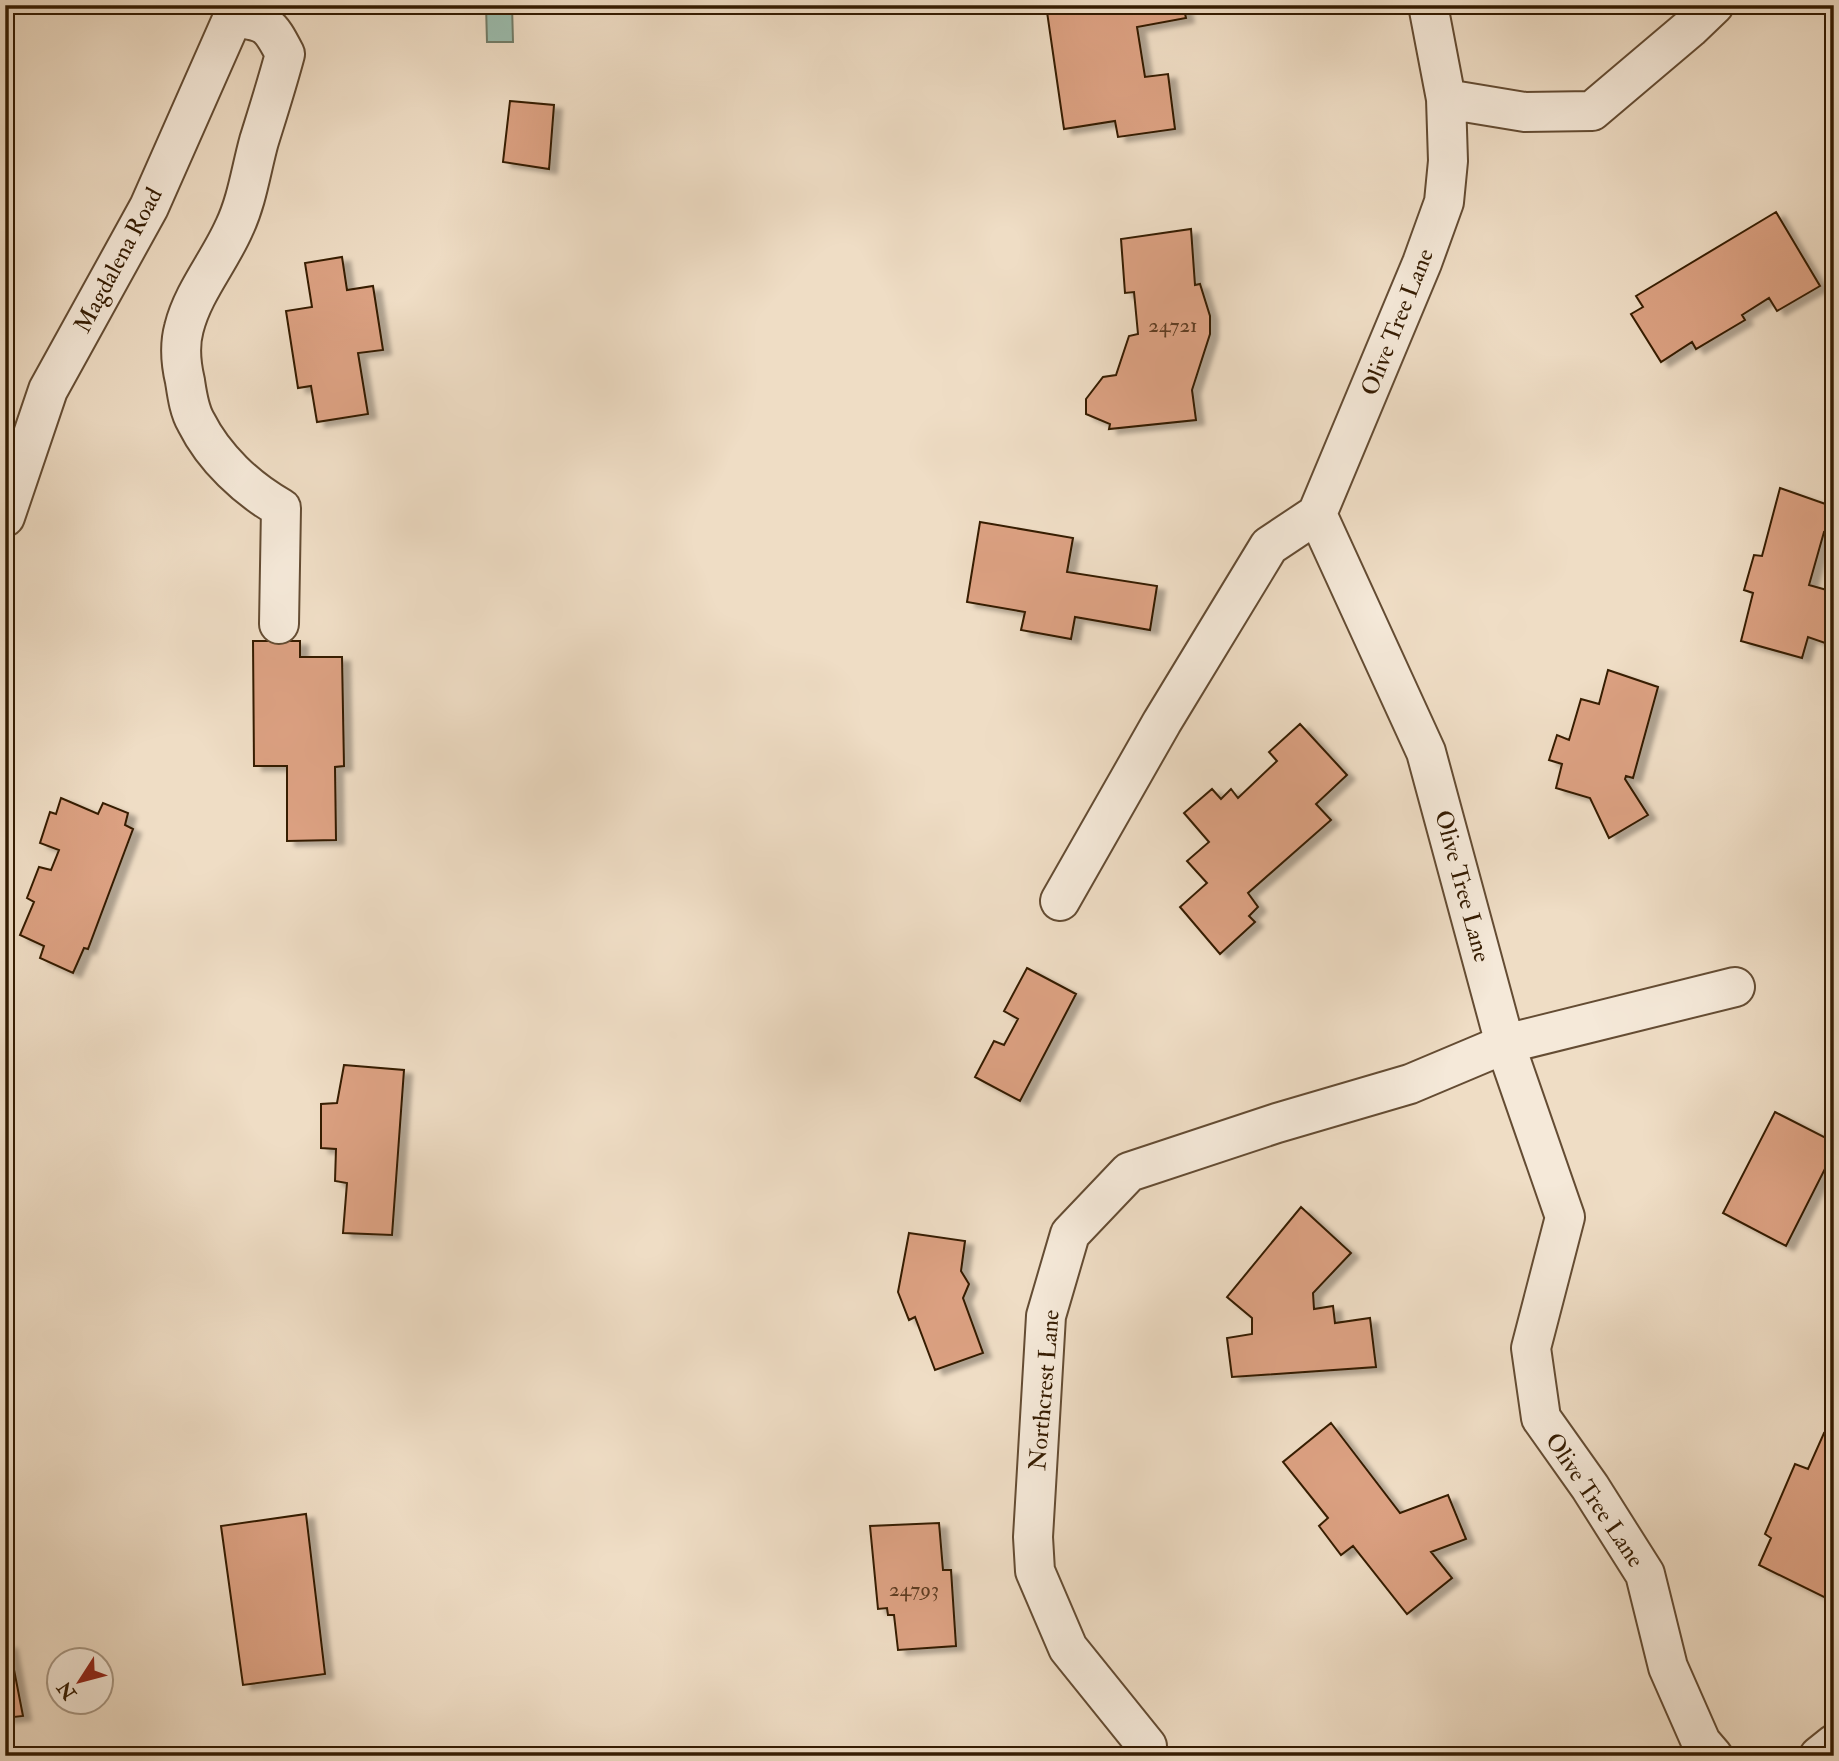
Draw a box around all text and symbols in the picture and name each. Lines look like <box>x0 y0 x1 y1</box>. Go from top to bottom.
street label: Magdalena Road <box>67 182 170 338</box>
street label: Olive Tree Lane <box>1354 244 1441 400</box>
house number: 24721 <box>1148 312 1198 339</box>
street label: Olive Tree Lane <box>1427 807 1498 965</box>
street label: Northcrest Lane <box>1022 1308 1067 1472</box>
street label: Olive Tree Lane <box>1538 1427 1651 1574</box>
house number: 24793 <box>889 1576 939 1603</box>
north arrow <box>46 1646 116 1716</box>
text: N <box>52 1676 82 1705</box>

